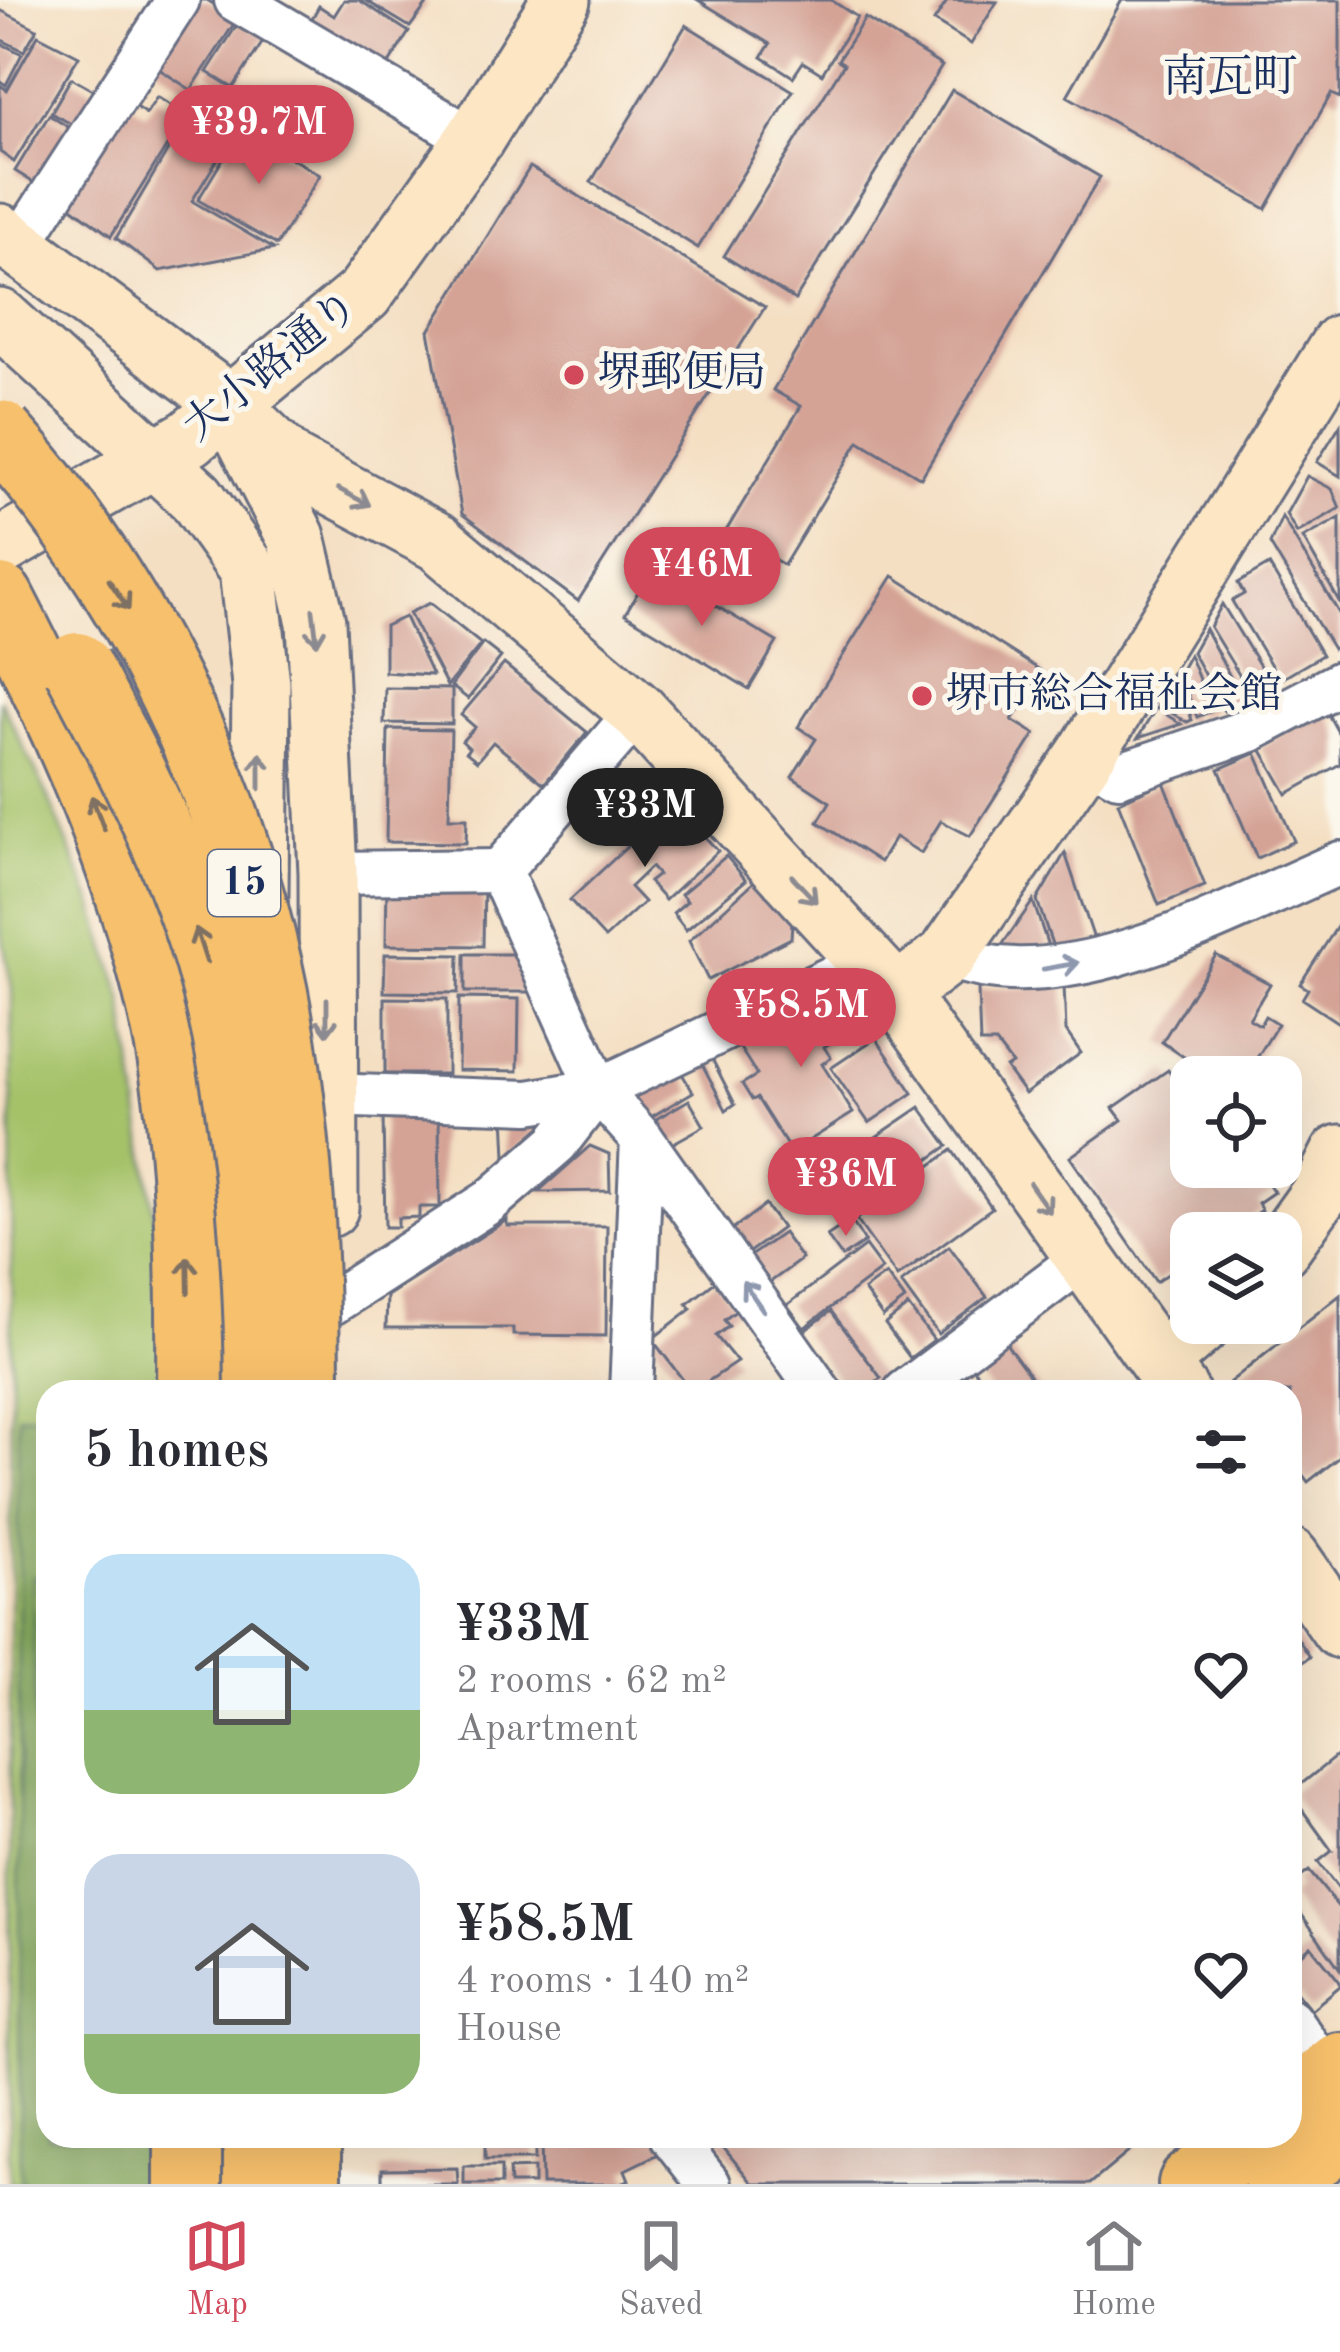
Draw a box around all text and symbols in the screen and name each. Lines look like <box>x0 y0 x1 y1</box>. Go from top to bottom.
district label: 南瓦町 <box>1162 53 1298 102</box>
pin: ¥39.7M <box>161 85 357 187</box>
text: ¥39.7M <box>191 104 327 143</box>
street label: 大小路通り <box>175 281 367 449</box>
place label: 堺郵便局 <box>598 350 766 396</box>
marker: 堺郵便局 <box>561 362 587 388</box>
one-way arrow <box>336 486 371 509</box>
pin: ¥46M <box>631 527 773 629</box>
text: ¥46M <box>651 546 753 585</box>
one-way arrow <box>106 578 131 612</box>
one-way arrow <box>305 607 327 646</box>
place label: 堺市総合福祉会館 <box>946 671 1282 717</box>
marker: 堺市総合福祉会館 <box>909 683 935 709</box>
one-way arrow <box>249 752 271 791</box>
pin: ¥33M <box>574 768 716 870</box>
text: ¥33M <box>594 787 696 826</box>
one-way arrow <box>86 795 108 832</box>
road number: 15 <box>208 850 280 916</box>
one-way arrow <box>789 873 817 903</box>
one-way arrow <box>188 927 210 965</box>
one-way arrow <box>1041 954 1080 977</box>
pin: ¥58.5M <box>703 968 899 1070</box>
text: ¥58.5M <box>733 987 869 1026</box>
one-way arrow <box>316 997 338 1036</box>
map controls <box>1170 1056 1302 1344</box>
button: locate <box>1170 1056 1302 1188</box>
pin: ¥36M <box>775 1137 917 1239</box>
text: ¥36M <box>795 1156 897 1195</box>
one-way arrow <box>1027 1181 1052 1214</box>
button: layers <box>1170 1212 1302 1344</box>
one-way arrow <box>177 1256 200 1295</box>
one-way arrow <box>741 1280 766 1314</box>
icon: filters <box>1188 1419 1254 1485</box>
text: 5 homes <box>84 1427 269 1478</box>
text: ¥33M <box>456 1601 590 1652</box>
icon: home <box>180 1602 324 1746</box>
icon: heart <box>1188 1641 1254 1707</box>
text: 2 rooms · 62 m² <box>456 1662 727 1701</box>
text: Apartment <box>456 1710 639 1749</box>
text: ¥58.5M <box>456 1901 634 1952</box>
icon: home <box>180 1902 324 2046</box>
icon: heart <box>1188 1941 1254 2007</box>
text: 4 rooms · 140 m² <box>456 1962 749 2001</box>
text: House <box>456 2010 562 2049</box>
tab: Map <box>184 2213 250 2326</box>
tab: Saved <box>619 2213 703 2326</box>
tab: Home <box>1072 2213 1156 2326</box>

